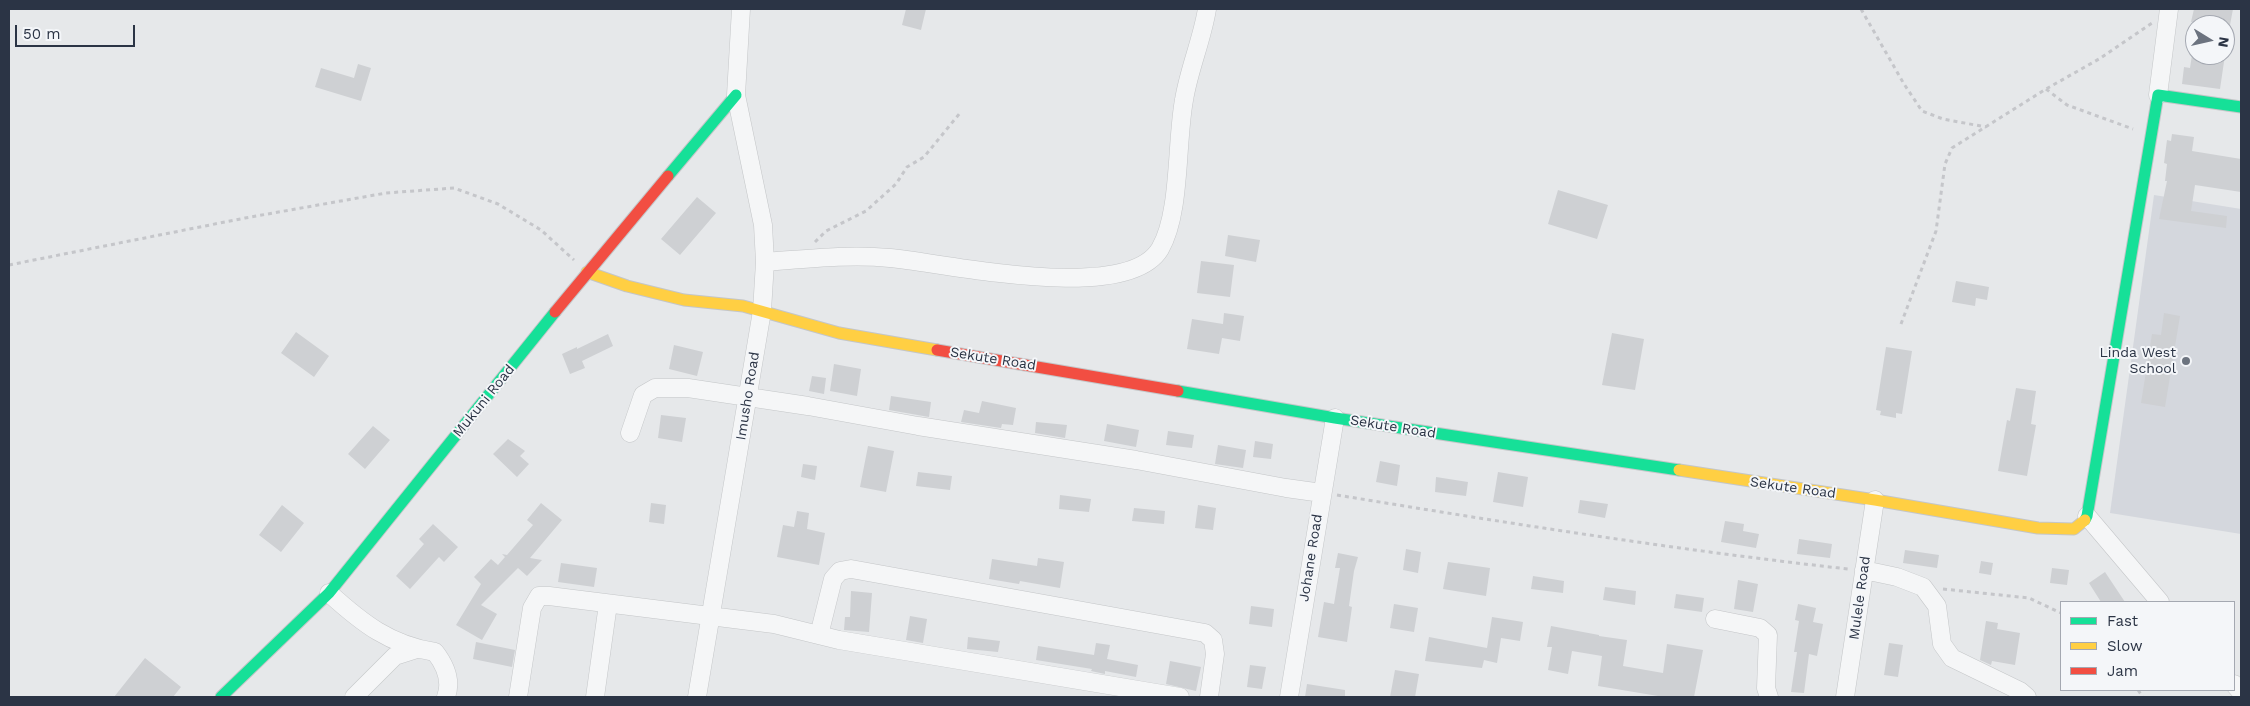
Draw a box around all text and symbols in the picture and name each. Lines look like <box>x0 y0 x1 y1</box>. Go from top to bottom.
scale bar <box>18 15 138 47</box>
north arrow <box>2185 15 2235 65</box>
text: 50 m <box>23 25 60 43</box>
text: N <box>2215 36 2233 49</box>
street label: Sekute Road <box>949 344 1037 374</box>
place label: Linda West School <box>2099 345 2176 378</box>
street label: Imusho Road <box>733 351 763 441</box>
marker: Linda West School <box>2180 355 2192 367</box>
street label: Mukuni Road <box>450 361 518 441</box>
street label: Sekute Road <box>1349 412 1437 442</box>
street label: Sekute Road <box>1749 474 1837 502</box>
street label: Johane Road <box>1296 513 1326 603</box>
street label: Mulele Road <box>1846 555 1874 641</box>
legend <box>2060 601 2235 691</box>
text: Fast <box>2107 612 2138 630</box>
text: Slow <box>2107 637 2143 655</box>
text: Jam <box>2107 662 2138 680</box>

